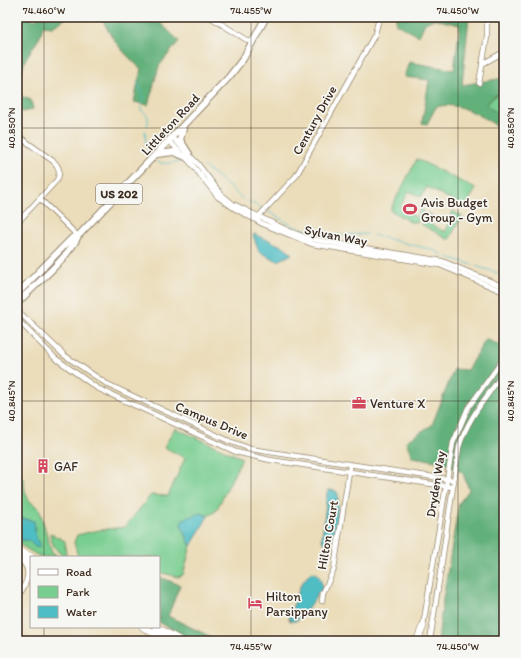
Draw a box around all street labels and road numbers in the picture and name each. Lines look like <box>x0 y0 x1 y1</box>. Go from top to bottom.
street label: Century Drive <box>289 83 340 158</box>
street label: Littleton Road <box>138 90 203 158</box>
road number: US 202 <box>96 184 142 204</box>
street label: Sylvan Way <box>303 222 369 249</box>
street label: Campus Drive <box>173 398 250 443</box>
street label: Dryden Way <box>423 450 448 518</box>
street label: Hilton Court <box>314 499 341 571</box>

